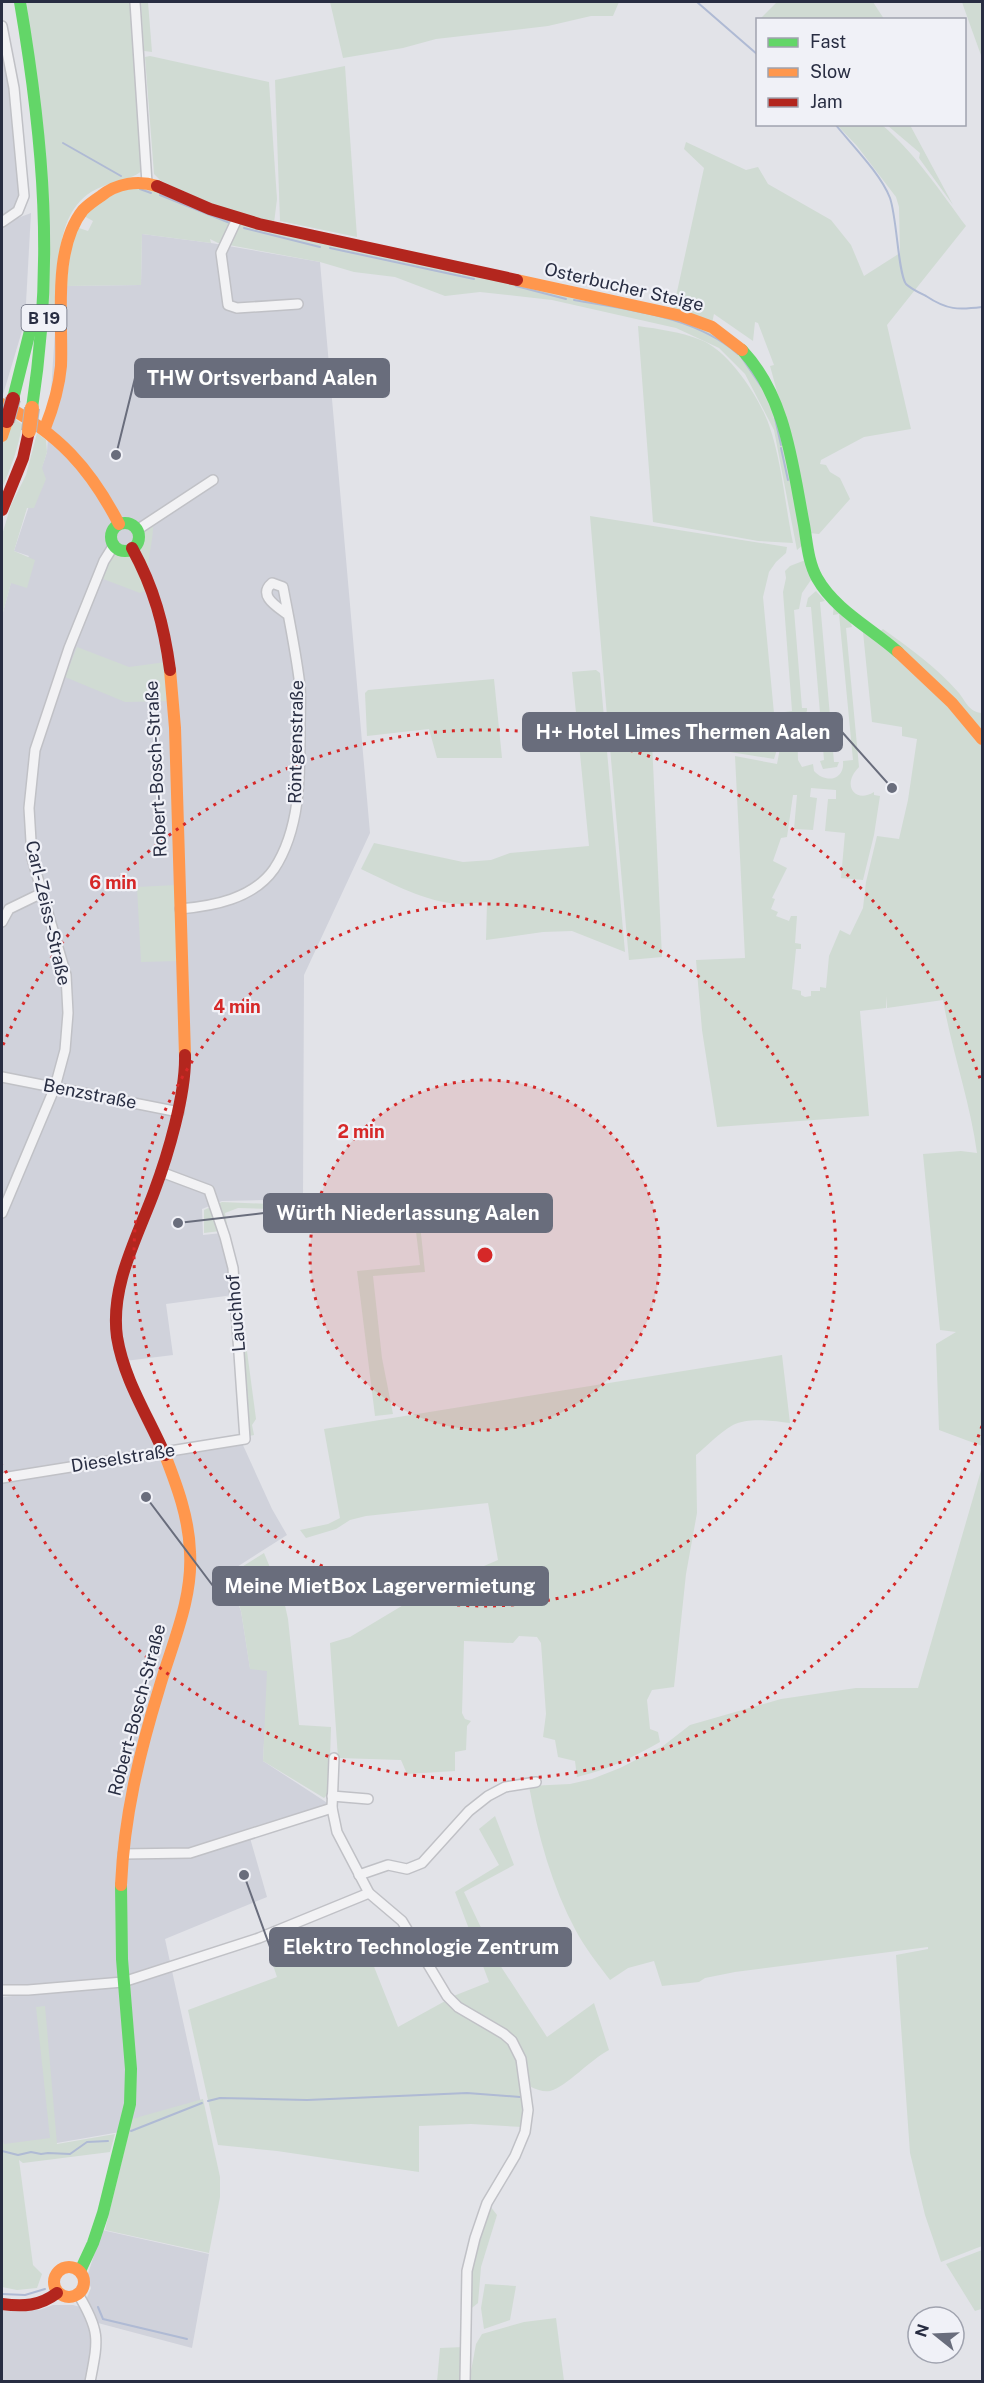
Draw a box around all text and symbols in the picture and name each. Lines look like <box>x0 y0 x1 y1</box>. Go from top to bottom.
legend <box>756 18 966 126</box>
text: Fast <box>810 31 846 52</box>
text: Slow <box>810 61 851 82</box>
text: Jam <box>810 91 843 112</box>
street label: Osterbucher Steige <box>542 258 706 315</box>
road number: B 19 <box>22 305 66 331</box>
callout: THW Ortsverband Aalen <box>135 359 389 397</box>
text: THW Ortsverband Aalen <box>147 366 377 390</box>
street label: Robert-Bosch-Straße <box>140 680 171 858</box>
street label: Röntgenstraße <box>284 680 307 804</box>
callout: H+ Hotel Limes Thermen Aalen <box>523 713 842 751</box>
text: H+ Hotel Limes Thermen Aalen <box>536 720 830 744</box>
street label: Carl-Zeiss-Straße <box>22 838 75 987</box>
text: 6 min <box>89 872 137 893</box>
text: 4 min <box>213 996 261 1017</box>
street label: Benzstraße <box>42 1074 139 1113</box>
text: 2 min <box>337 1121 385 1142</box>
callout: Würth Niederlassung Aalen <box>264 1194 552 1232</box>
text: Würth Niederlassung Aalen <box>276 1201 540 1225</box>
centre of rings <box>475 1245 495 1265</box>
street label: Lauchhof <box>222 1273 249 1353</box>
street label: Dieselstraße <box>69 1439 176 1476</box>
callout: Meine MietBox Lagervermietung <box>213 1567 548 1605</box>
text: Meine MietBox Lagervermietung <box>225 1574 536 1598</box>
street label: Robert-Bosch-Straße <box>103 1622 170 1798</box>
callout: Elektro Technologie Zentrum <box>270 1928 571 1966</box>
text: Elektro Technologie Zentrum <box>283 1935 559 1959</box>
north arrow <box>906 2305 966 2365</box>
text: N <box>911 2322 933 2339</box>

